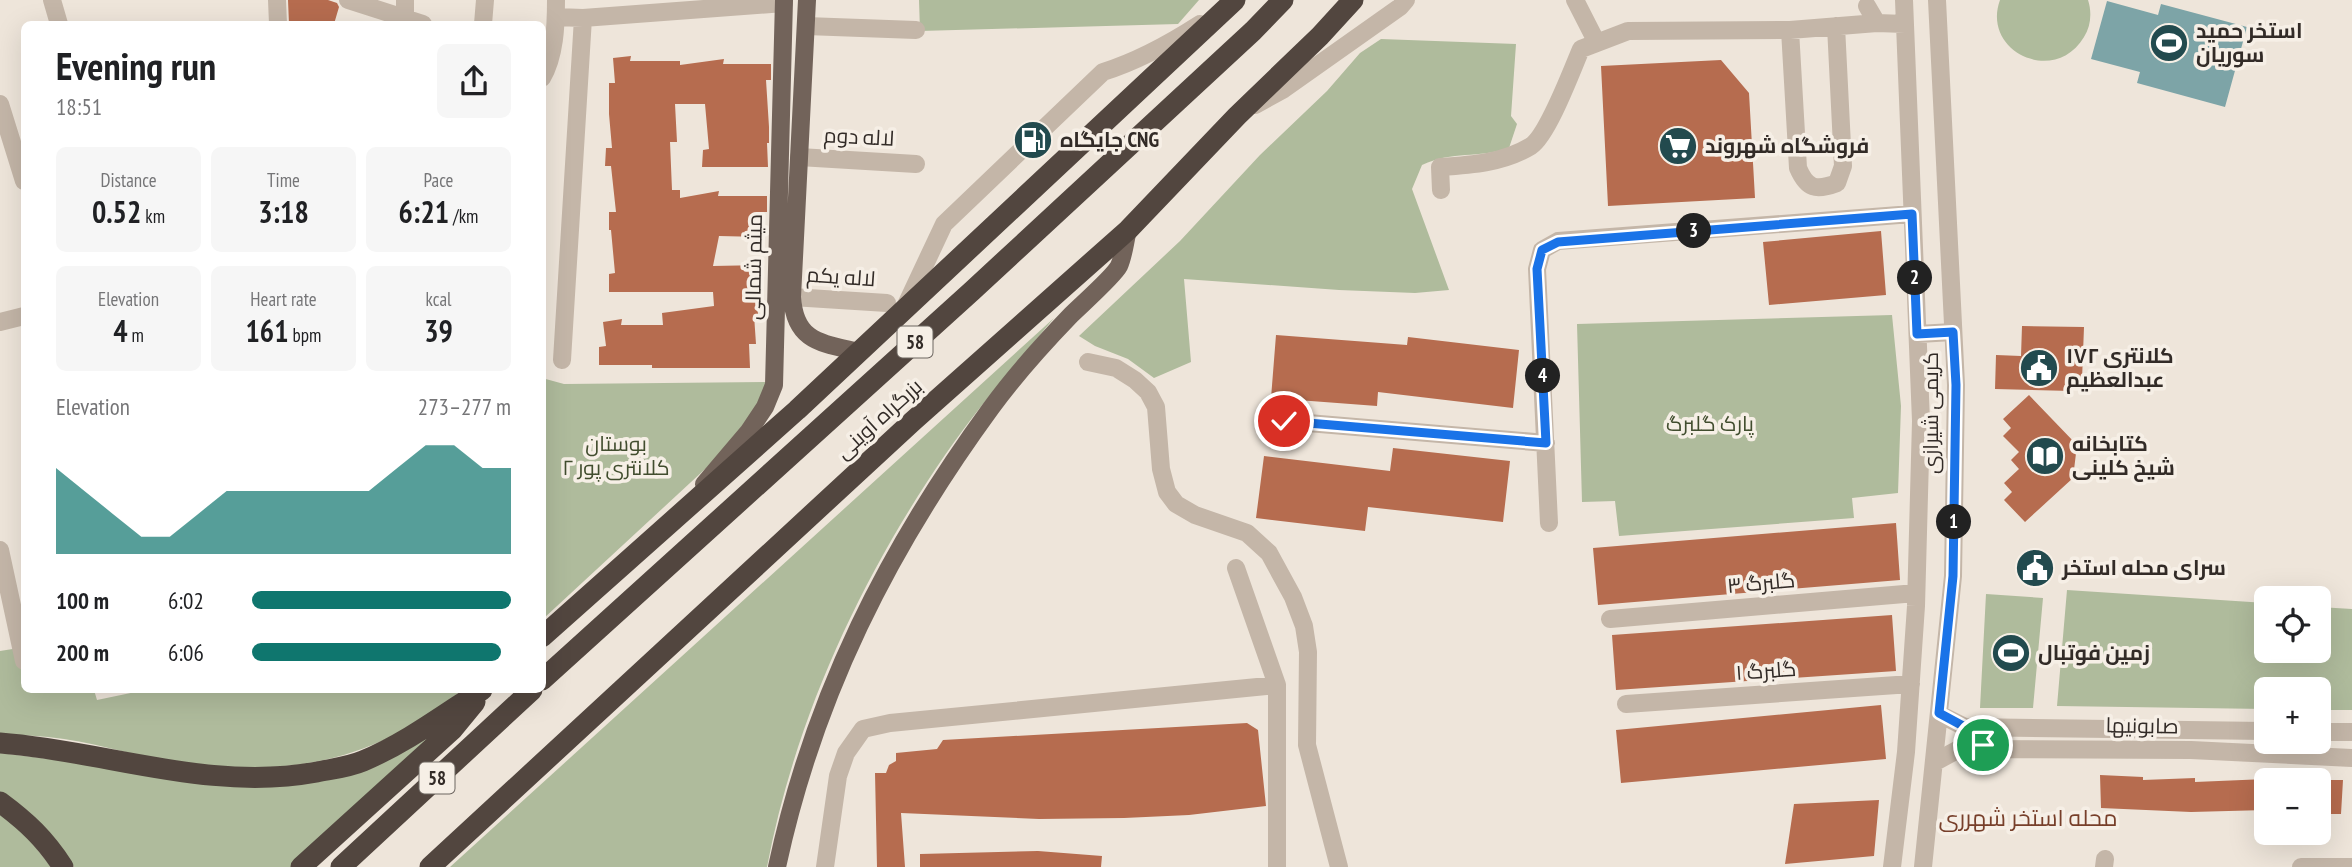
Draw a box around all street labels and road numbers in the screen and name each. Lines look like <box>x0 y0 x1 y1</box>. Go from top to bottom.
street label: لاله دوم <box>823 121 895 153</box>
street label: میثم شمالی <box>739 214 769 320</box>
street label: لاله یکم <box>806 261 876 293</box>
road number: 58 <box>898 326 932 358</box>
street label: کریمی شیرازی <box>1917 352 1944 474</box>
street label: بزرگراه آوینی <box>830 373 928 465</box>
street label: گلبرگ ۳ <box>1726 566 1796 599</box>
street label: گلبرگ ۱ <box>1735 655 1797 686</box>
street label: صابونیها <box>2105 711 2179 740</box>
road number: 58 <box>420 762 454 793</box>

